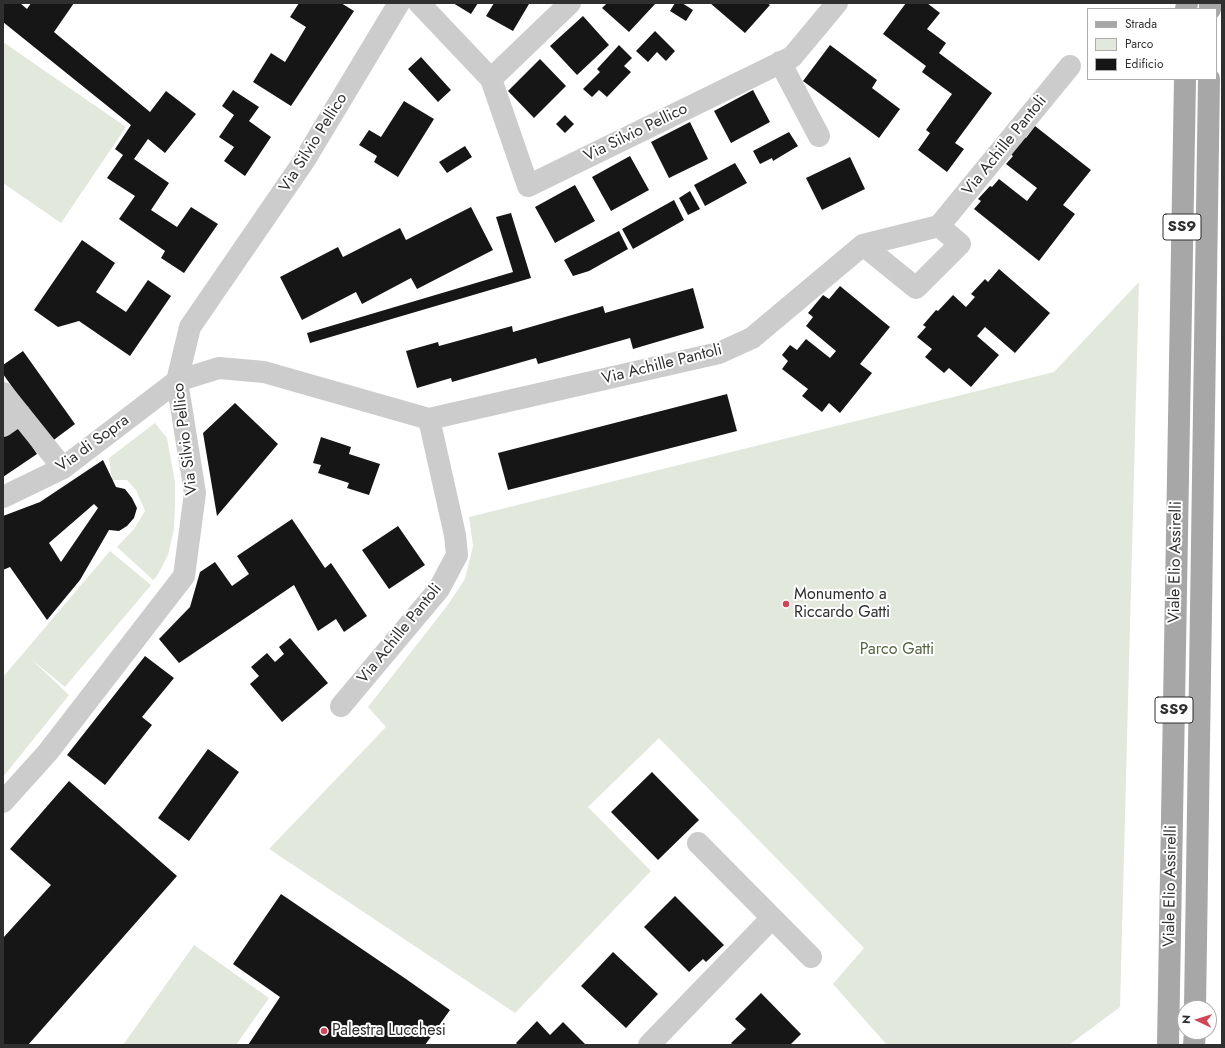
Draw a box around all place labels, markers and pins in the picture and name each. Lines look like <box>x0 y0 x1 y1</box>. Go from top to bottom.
place label: Monumento a Riccardo Gatti <box>794 585 890 623</box>
marker: Monumento a Riccardo Gatti <box>781 599 791 609</box>
place label: Palestra Lucchesi <box>332 1021 446 1041</box>
marker: Palestra Lucchesi <box>319 1026 329 1036</box>

